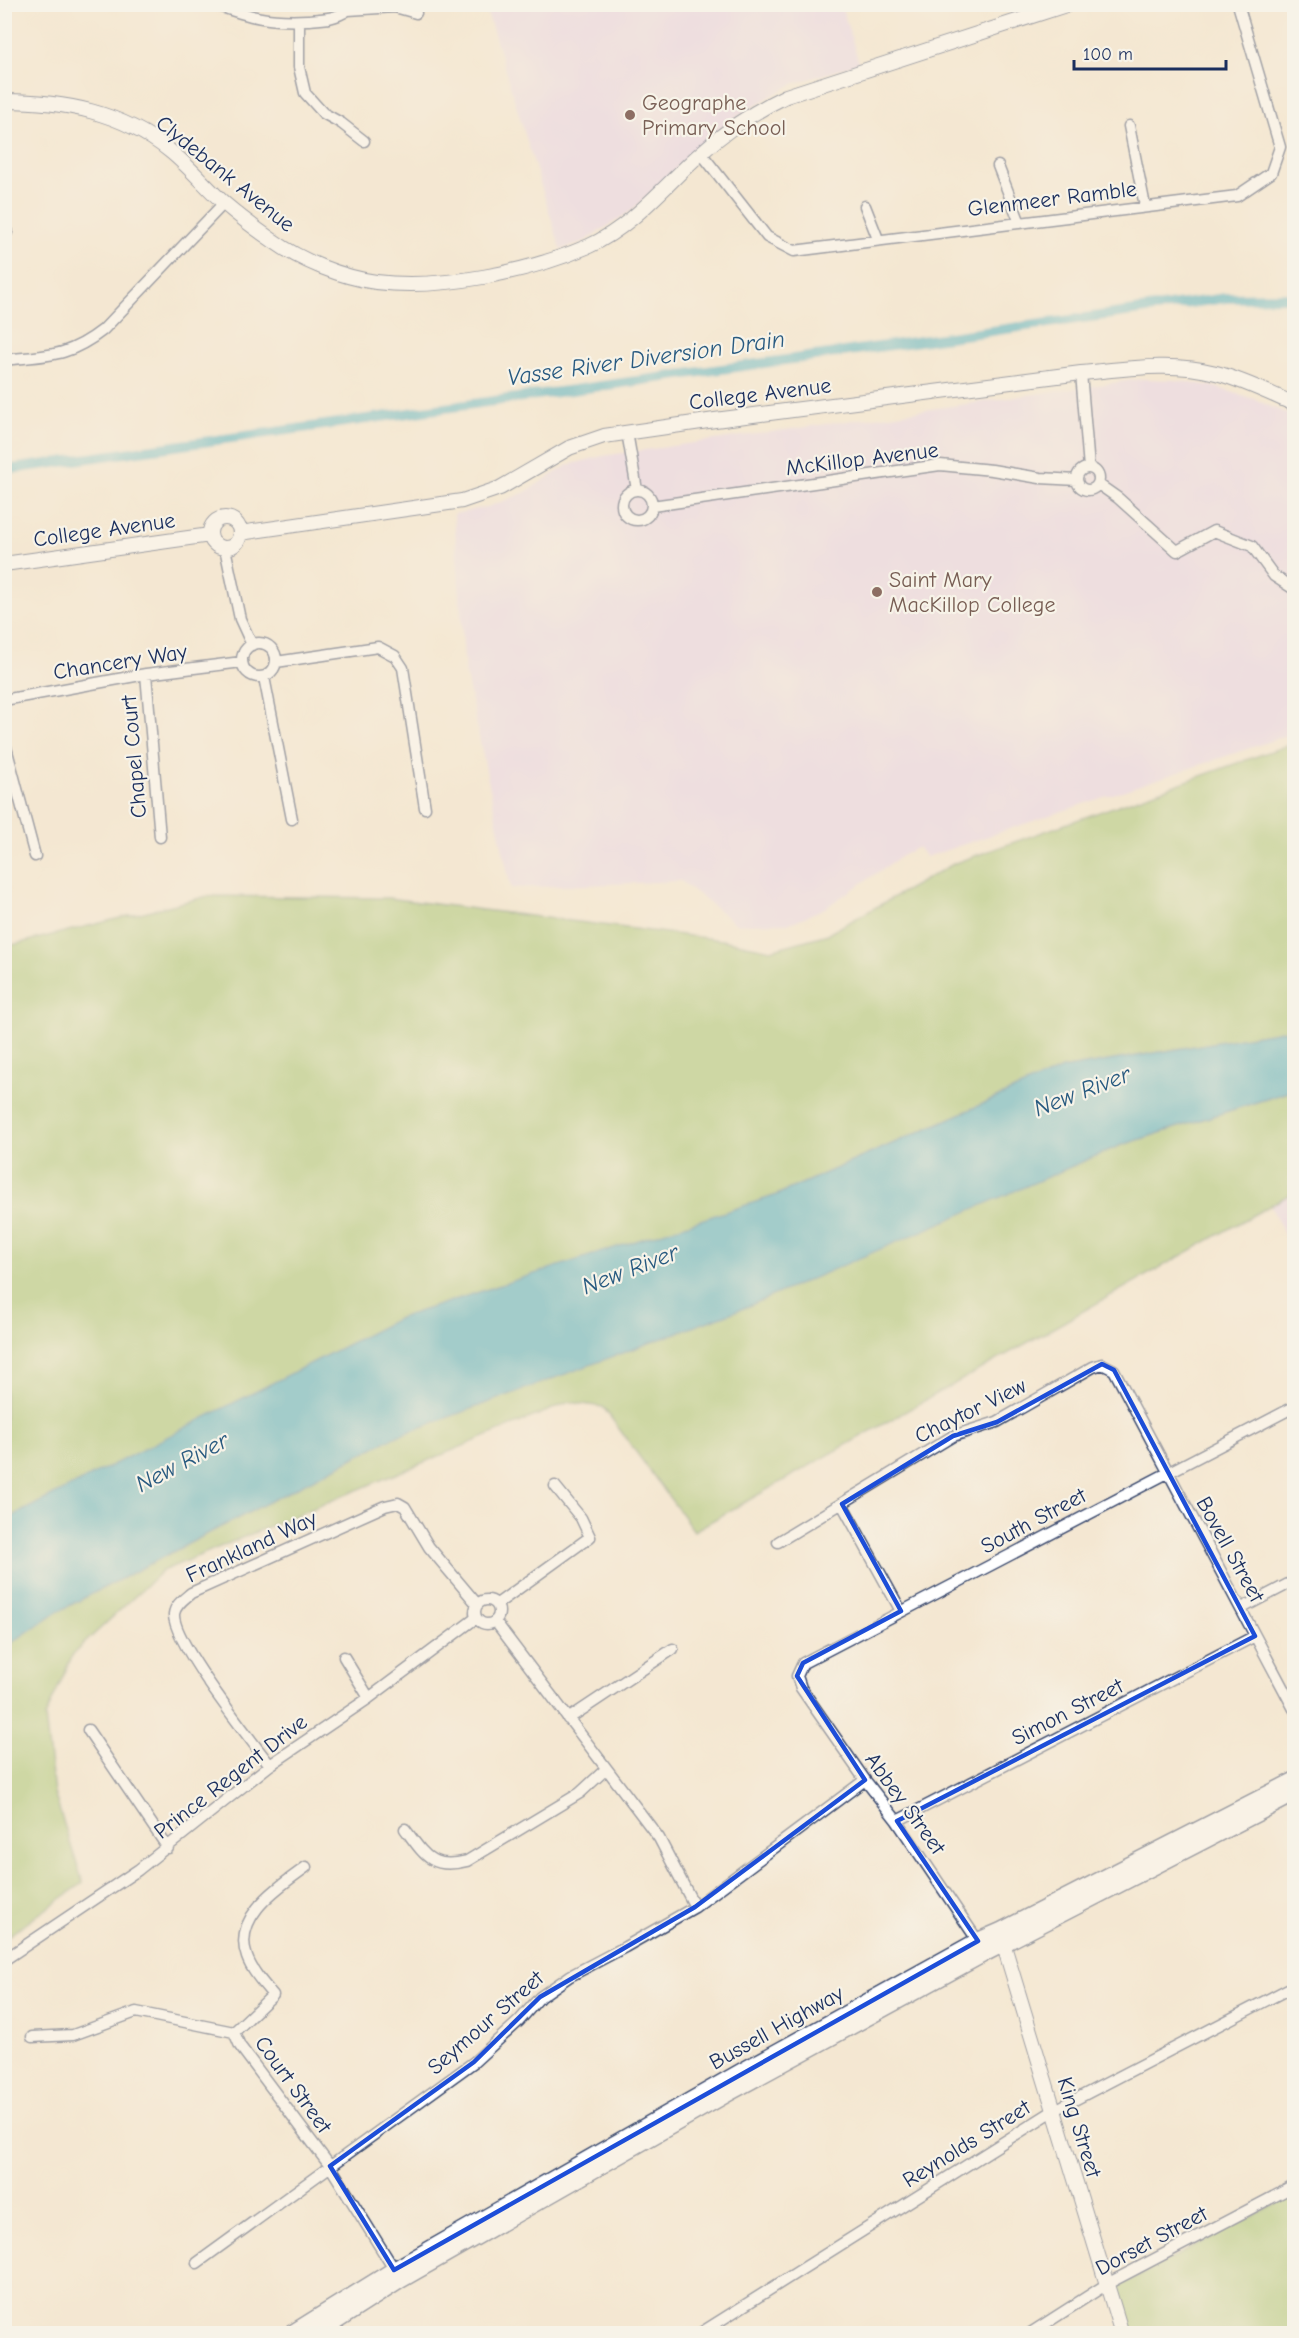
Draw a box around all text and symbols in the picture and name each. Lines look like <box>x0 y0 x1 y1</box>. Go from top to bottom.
scale bar <box>1074 33 1226 71</box>
text: 100 m <box>1083 44 1133 65</box>
place label: Geographe Primary School <box>642 90 786 141</box>
marker: Geographe Primary School <box>623 108 637 122</box>
street label: Clydebank Avenue <box>151 110 300 238</box>
street label: Glenmeer Ramble <box>966 176 1138 222</box>
water label: Vasse River Diversion Drain <box>505 325 787 391</box>
street label: College Avenue <box>688 372 833 416</box>
street label: McKillop Avenue <box>784 437 940 481</box>
street label: College Avenue <box>32 507 177 553</box>
place label: Saint Mary MacKillop College <box>889 567 1056 618</box>
marker: Saint Mary MacKillop College <box>870 585 884 599</box>
street label: Chancery Way <box>51 639 189 685</box>
street label: Chapel Court <box>116 694 152 819</box>
water label: New River <box>1030 1059 1136 1122</box>
water label: New River <box>578 1237 684 1300</box>
street label: Chaytor View <box>910 1373 1030 1449</box>
water label: New River <box>131 1425 235 1498</box>
street label: South Street <box>976 1482 1091 1559</box>
street label: Bovell Street <box>1190 1492 1270 1608</box>
street label: Frankland Way <box>182 1505 321 1589</box>
street label: Simon Street <box>1007 1672 1128 1751</box>
street label: Prince Regent Drive <box>149 1709 312 1845</box>
street label: Abbey Street <box>860 1748 951 1860</box>
street label: Seymour Street <box>422 1965 550 2080</box>
street label: Bussell Highway <box>705 1980 848 2075</box>
street label: Court Street <box>249 2031 338 2139</box>
street label: King Street <box>1051 2074 1107 2181</box>
street label: Reynolds Street <box>898 2094 1036 2193</box>
street label: Dorset Street <box>1091 2200 1213 2281</box>

